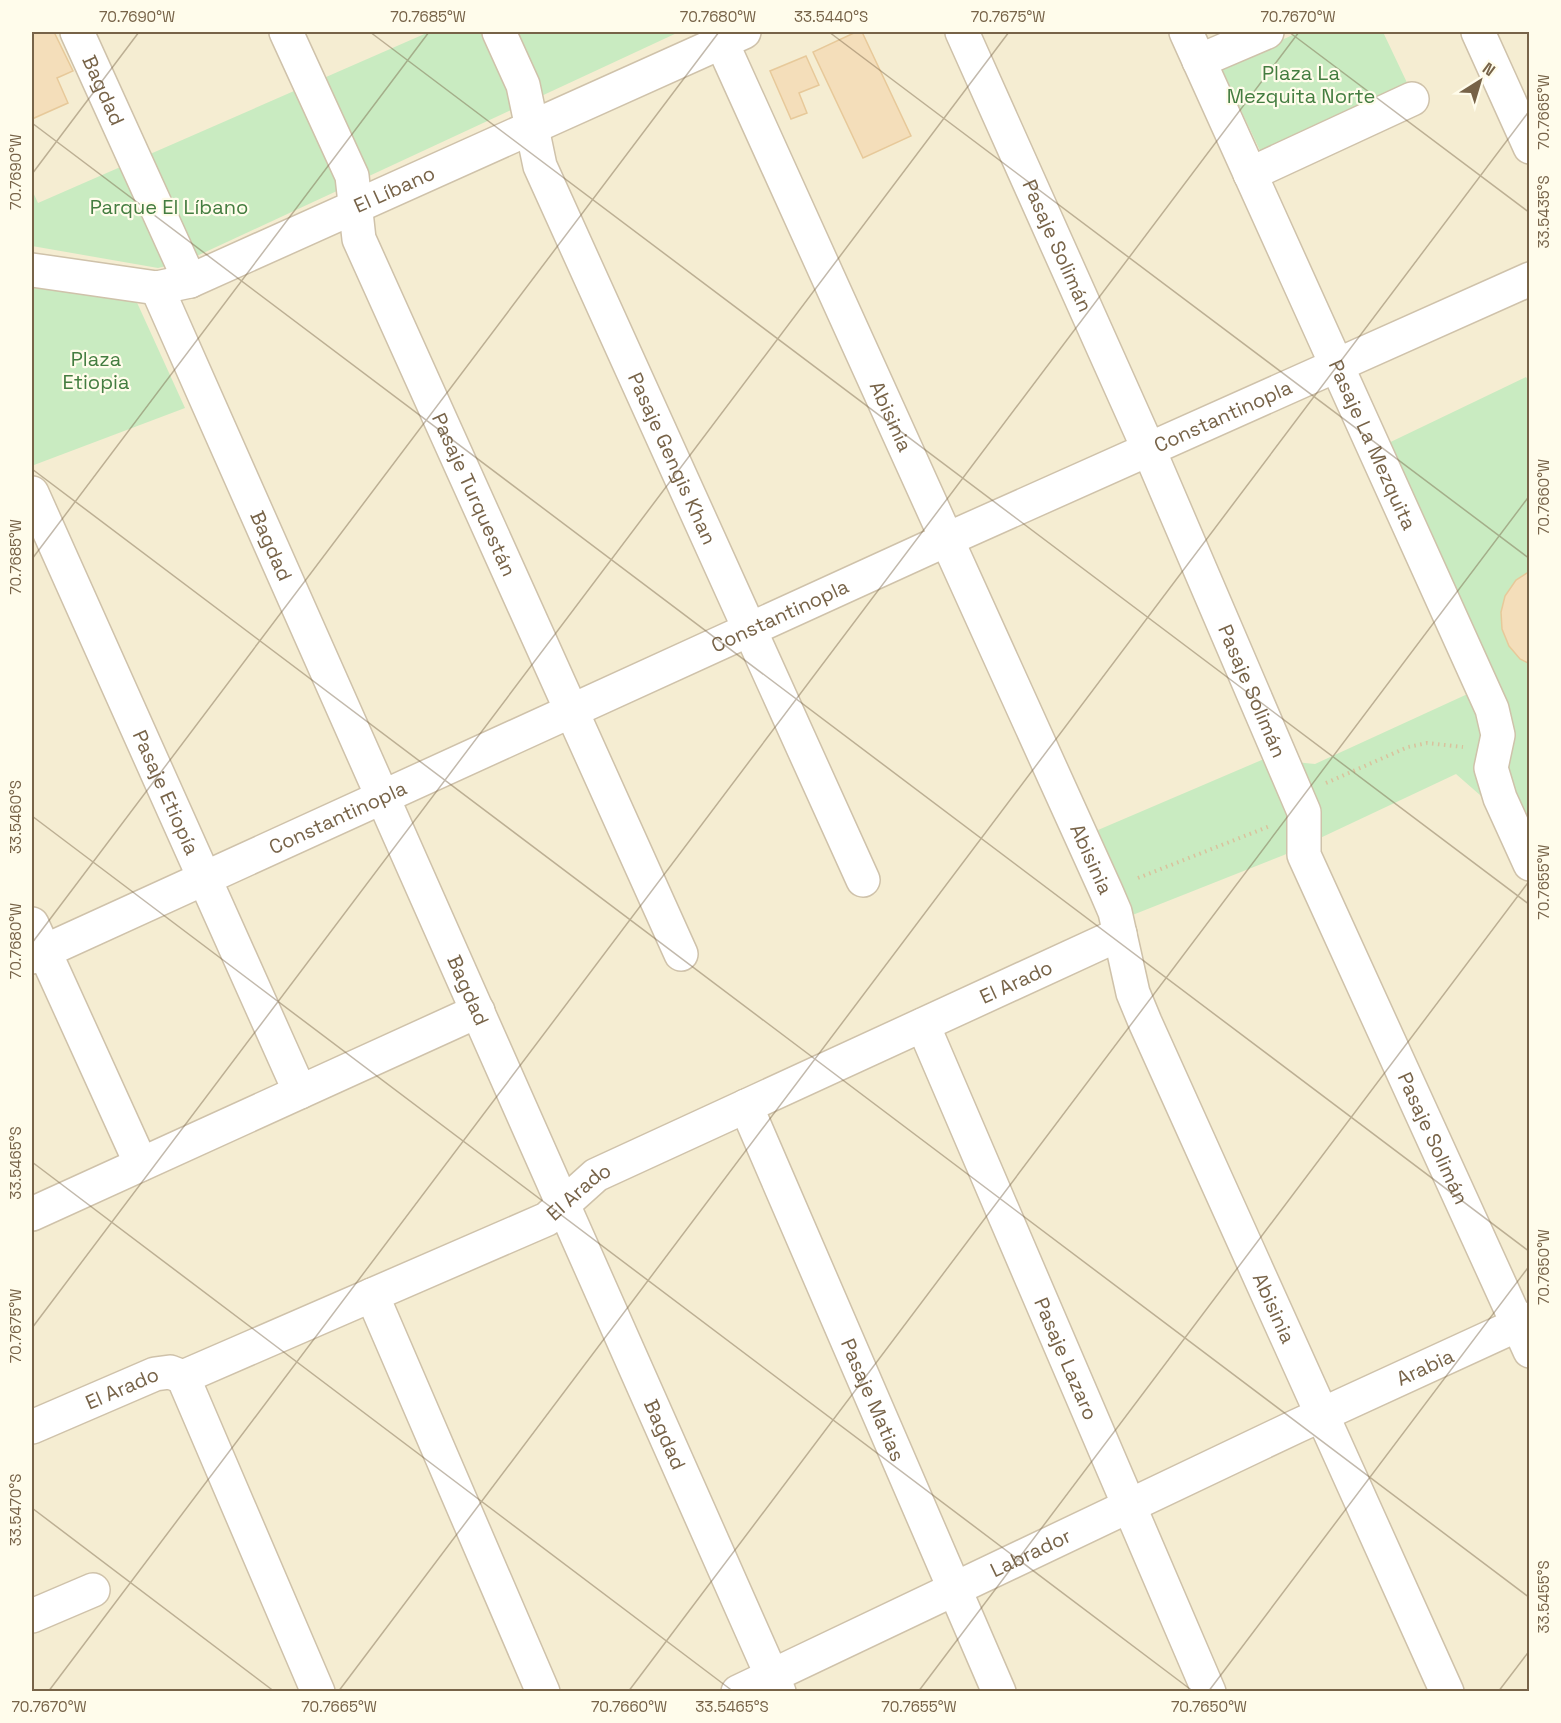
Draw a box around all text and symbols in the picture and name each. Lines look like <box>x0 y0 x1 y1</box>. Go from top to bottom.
text: 70.7690°W <box>99 7 175 26</box>
text: 70.7685°W <box>390 7 466 26</box>
text: 70.7680°W <box>680 7 756 26</box>
text: 33.5440°S <box>794 7 868 26</box>
text: 70.7675°W <box>971 7 1045 26</box>
text: 70.7670°W <box>1260 7 1336 26</box>
street label: Bagdad <box>76 51 131 129</box>
north arrow <box>1450 51 1510 111</box>
text: N <box>1478 58 1499 81</box>
park label: Plaza La Mezquita Norte <box>1227 60 1375 109</box>
text: 70.7665°W <box>1534 74 1553 150</box>
text: 70.7690°W <box>6 134 25 210</box>
street label: El Líbano <box>350 160 439 219</box>
street label: Pasaje Solimán <box>1017 175 1099 316</box>
text: 33.5435°S <box>1534 175 1553 249</box>
park label: Parque El Líbano <box>90 194 248 220</box>
park label: Plaza Etiopia <box>63 346 130 395</box>
street label: Pasaje La Mezquita <box>1323 355 1422 534</box>
street label: Pasaje Gengis Khan <box>622 368 723 549</box>
street label: Constantinopla <box>1150 374 1296 458</box>
street label: Abisinia <box>864 377 918 456</box>
street label: Pasaje Turquestán <box>426 409 522 580</box>
text: 70.7660°W <box>1534 459 1553 535</box>
street label: Bagdad <box>244 507 298 585</box>
text: 70.7685°W <box>6 519 25 595</box>
street label: Constantinopla <box>707 573 853 658</box>
street label: Pasaje Solimán <box>1212 620 1292 762</box>
street label: Pasaje Etiopía <box>127 726 205 859</box>
street label: Constantinopla <box>265 775 411 860</box>
text: 33.5460°S <box>6 780 25 854</box>
street label: Abisinia <box>1064 820 1119 898</box>
text: 70.7655°W <box>1534 844 1553 920</box>
text: 70.7680°W <box>6 903 25 979</box>
street label: Bagdad <box>441 951 495 1029</box>
street label: El Arado <box>975 954 1057 1010</box>
street label: Pasaje Solimán <box>1392 1068 1474 1209</box>
text: 33.5465°S <box>6 1126 25 1200</box>
street label: El Arado <box>541 1157 615 1226</box>
text: 70.7650°W <box>1534 1229 1553 1305</box>
street label: Abisinia <box>1247 1269 1301 1347</box>
text: 70.7675°W <box>6 1289 25 1363</box>
street label: Pasaje Lazaro <box>1028 1293 1104 1424</box>
street label: Pasaje Matias <box>835 1334 911 1465</box>
street label: Arabia <box>1392 1343 1458 1392</box>
street label: El Arado <box>81 1361 163 1415</box>
street label: Bagdad <box>638 1395 692 1474</box>
text: 33.5470°S <box>6 1474 25 1546</box>
street label: Labrador <box>986 1522 1075 1583</box>
text: 33.5455°S <box>1534 1560 1553 1634</box>
text: 70.7670°W <box>11 1697 87 1716</box>
text: 70.7665°W <box>301 1697 377 1716</box>
text: 70.7660°W <box>591 1697 667 1716</box>
text: 33.5465°S <box>695 1697 769 1716</box>
text: 70.7655°W <box>881 1697 957 1716</box>
text: 70.7650°W <box>1171 1697 1247 1716</box>

